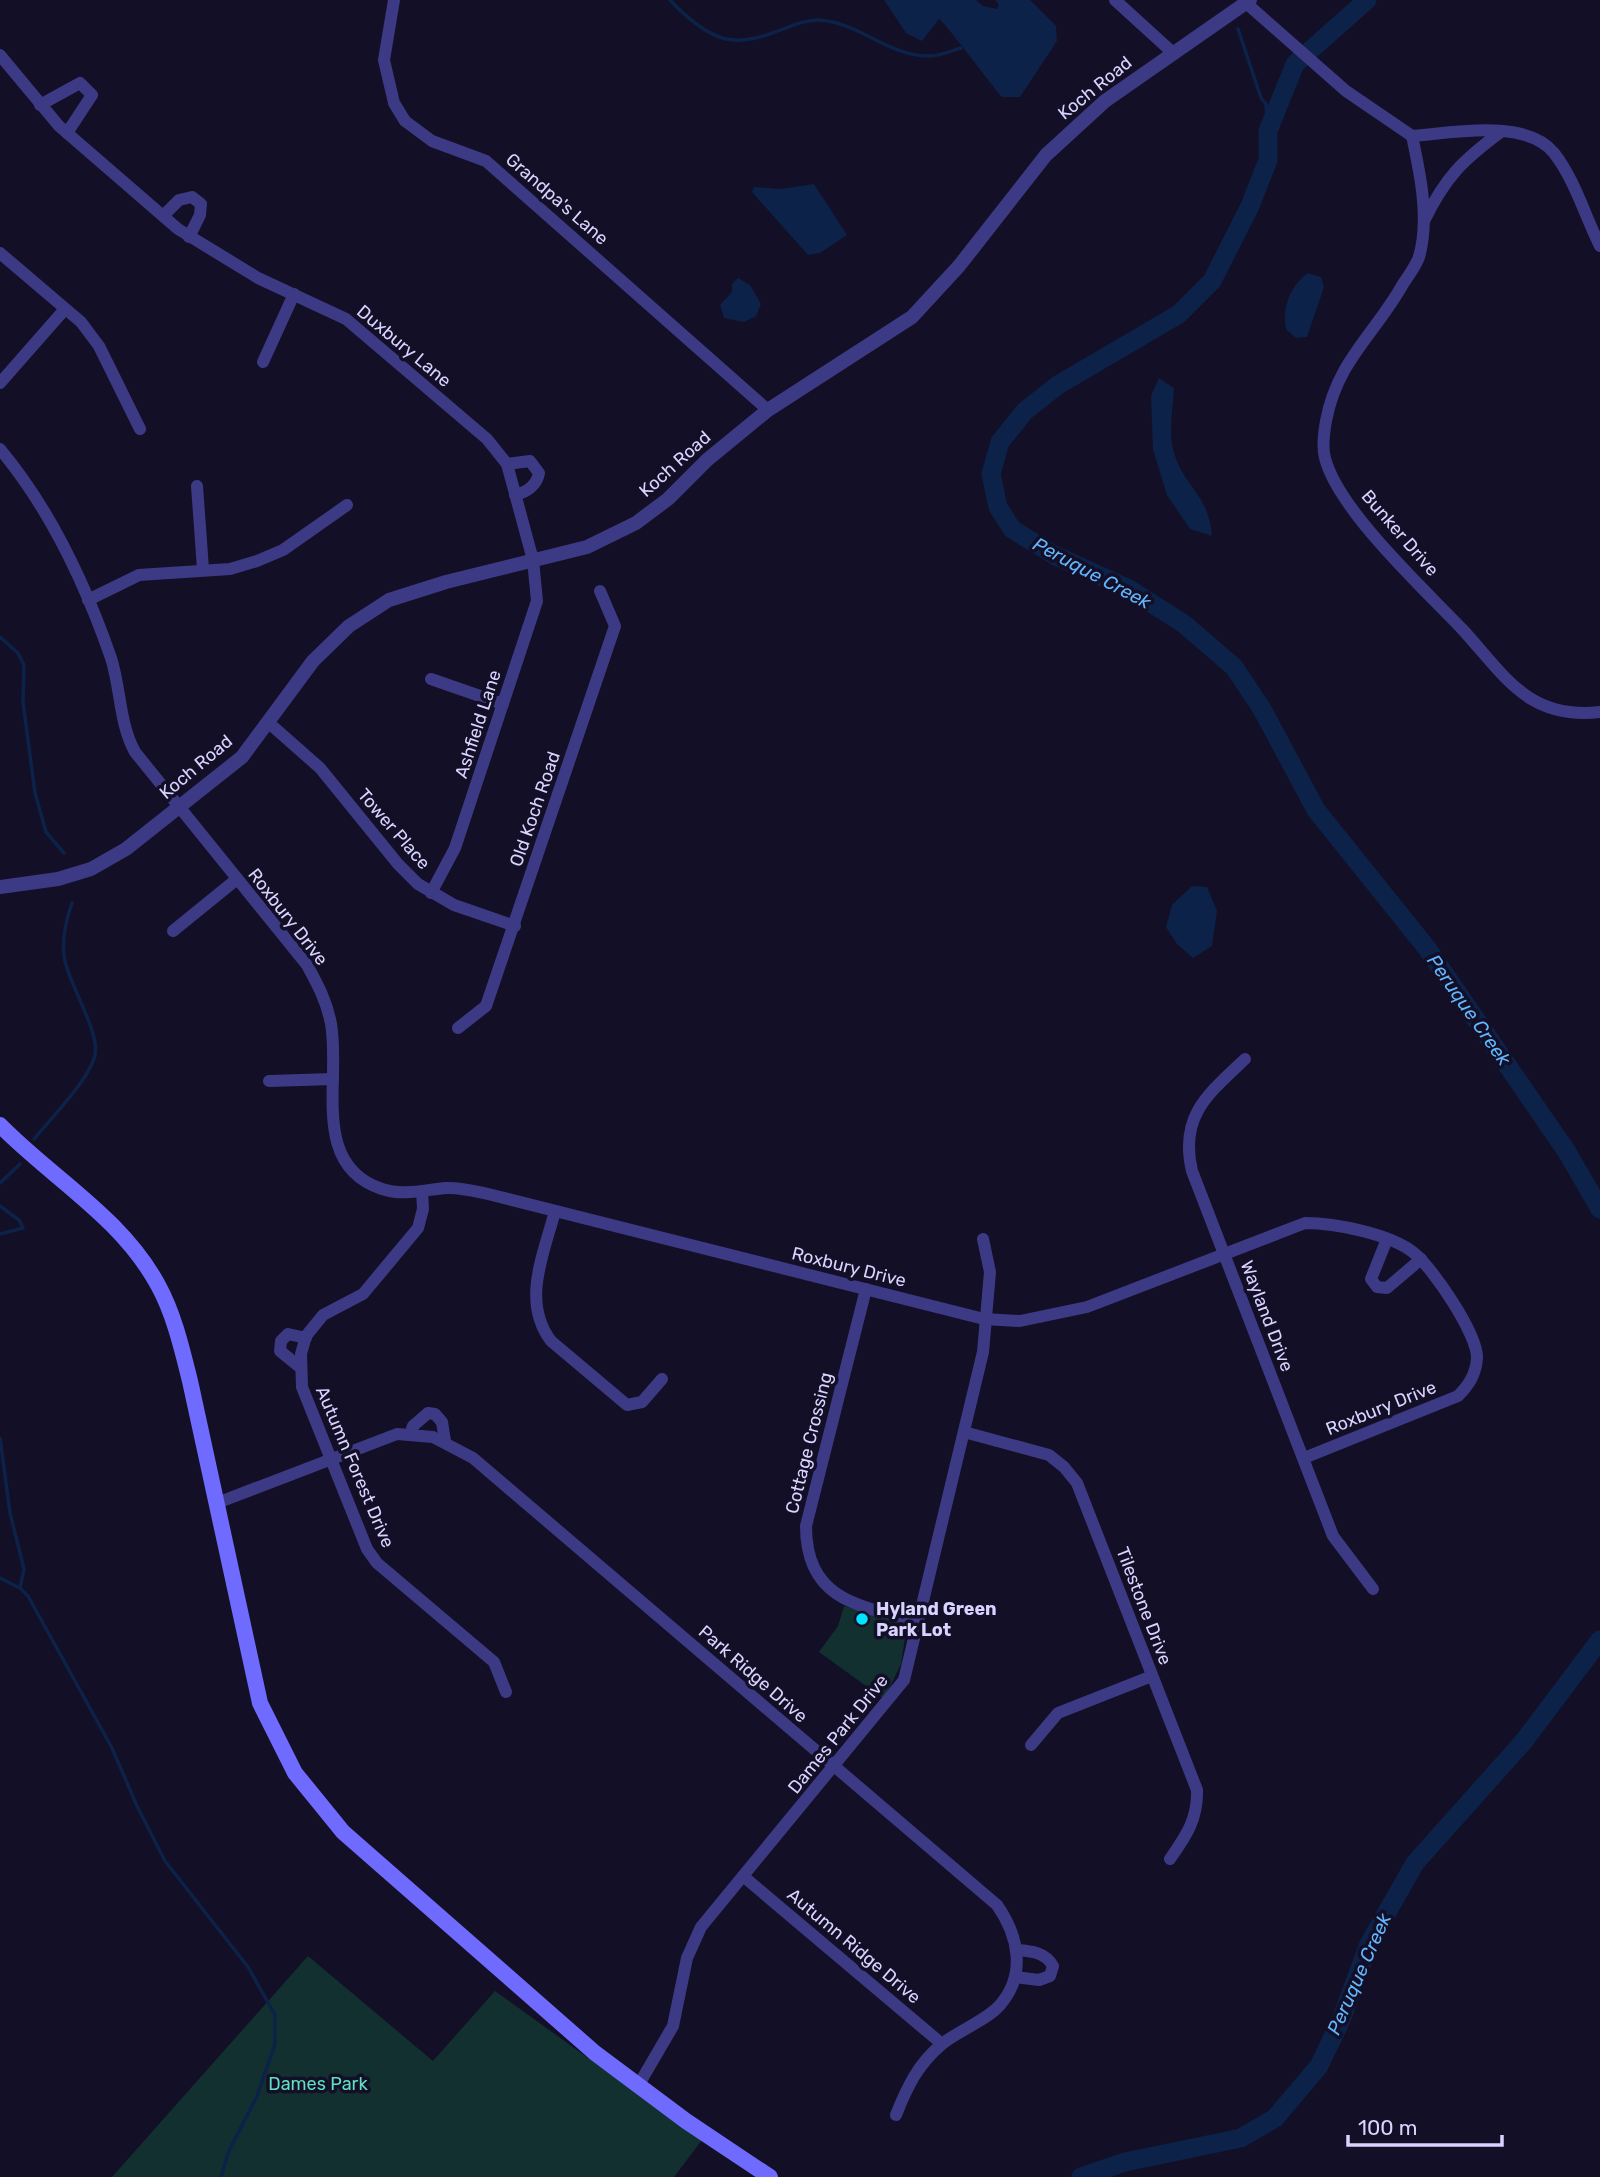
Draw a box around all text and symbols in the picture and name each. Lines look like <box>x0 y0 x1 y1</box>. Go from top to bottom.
street label: Koch Road <box>1054 52 1136 124</box>
street label: Grandpa's Lane <box>501 148 613 250</box>
street label: Duxbury Lane <box>352 300 456 392</box>
street label: Koch Road <box>635 426 715 502</box>
street label: Bunker Drive <box>1357 485 1443 581</box>
water label: Peruque Creek <box>1029 532 1155 614</box>
street label: Ashfield Lane <box>450 667 506 781</box>
street label: Koch Road <box>155 730 237 804</box>
street label: Old Koch Road <box>505 749 565 869</box>
street label: Tower Place <box>353 784 435 874</box>
street label: Roxbury Drive <box>243 864 333 970</box>
water label: Peruque Creek <box>1422 950 1516 1070</box>
street label: Roxbury Drive <box>790 1242 908 1292</box>
street label: Wayland Drive <box>1236 1257 1298 1375</box>
street label: Cottage Crossing <box>781 1370 837 1516</box>
street label: Roxbury Drive <box>1323 1376 1439 1440</box>
street label: Autumn Forest Drive <box>311 1383 399 1551</box>
street label: Tilestone Drive <box>1111 1544 1177 1668</box>
place label: Hyland Green Park Lot <box>876 1598 997 1641</box>
marker: Hyland Green Park Lot <box>854 1611 870 1627</box>
street label: Park Ridge Drive <box>694 1621 812 1727</box>
street label: Dames Park Drive <box>783 1670 893 1798</box>
street label: Autumn Ridge Drive <box>783 1884 925 2008</box>
water label: Peruque Creek <box>1322 1910 1396 2038</box>
park label: Dames Park <box>268 2073 368 2095</box>
scale bar <box>1348 2104 1502 2148</box>
text: 100 m <box>1358 2115 1417 2140</box>

